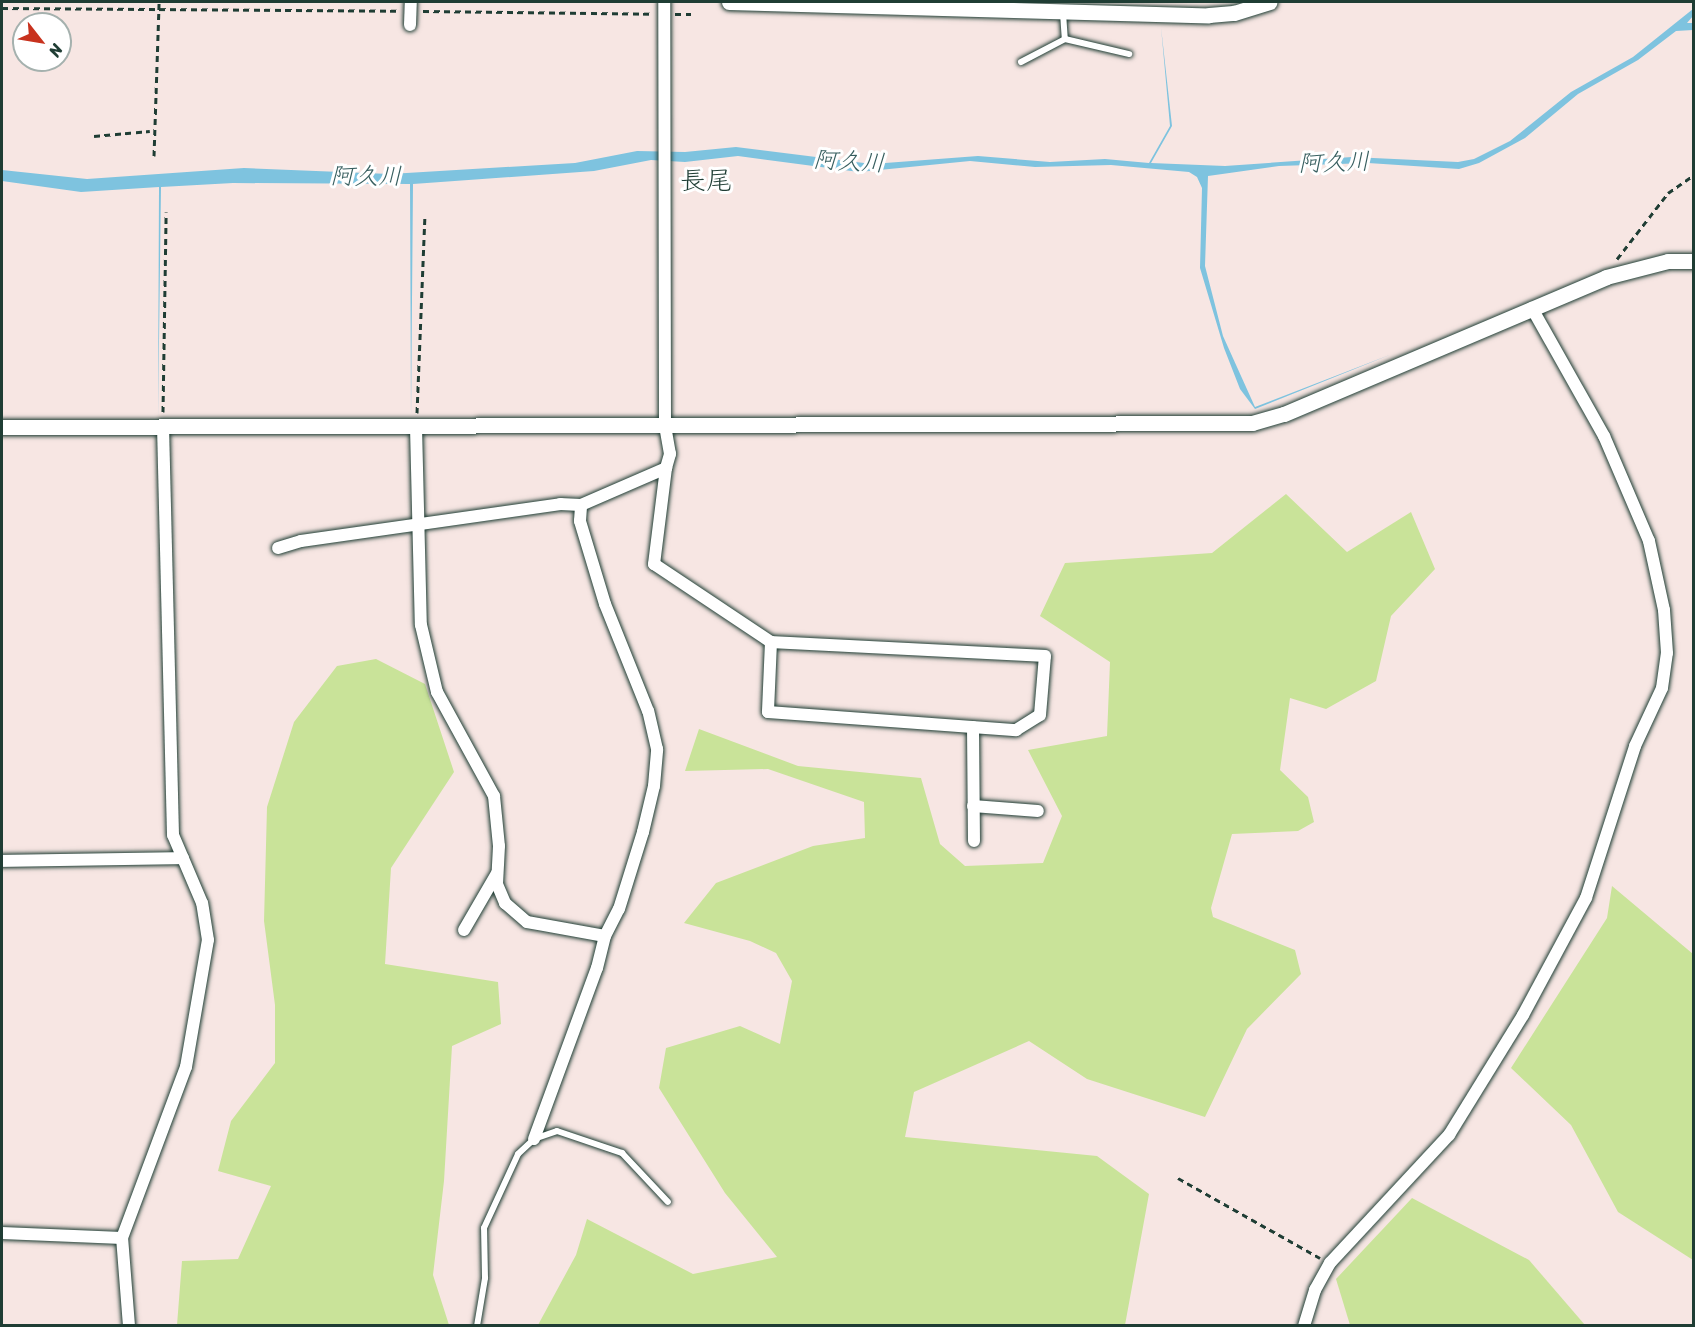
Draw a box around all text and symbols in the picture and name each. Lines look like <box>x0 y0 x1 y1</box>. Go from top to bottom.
north arrow <box>12 12 72 72</box>
text: N <box>41 38 71 63</box>
water label: 阿久川 <box>812 146 886 178</box>
water label: 阿久川 <box>1298 147 1370 179</box>
water label: 阿久川 <box>330 163 402 191</box>
district label: 長尾 <box>680 165 732 197</box>

